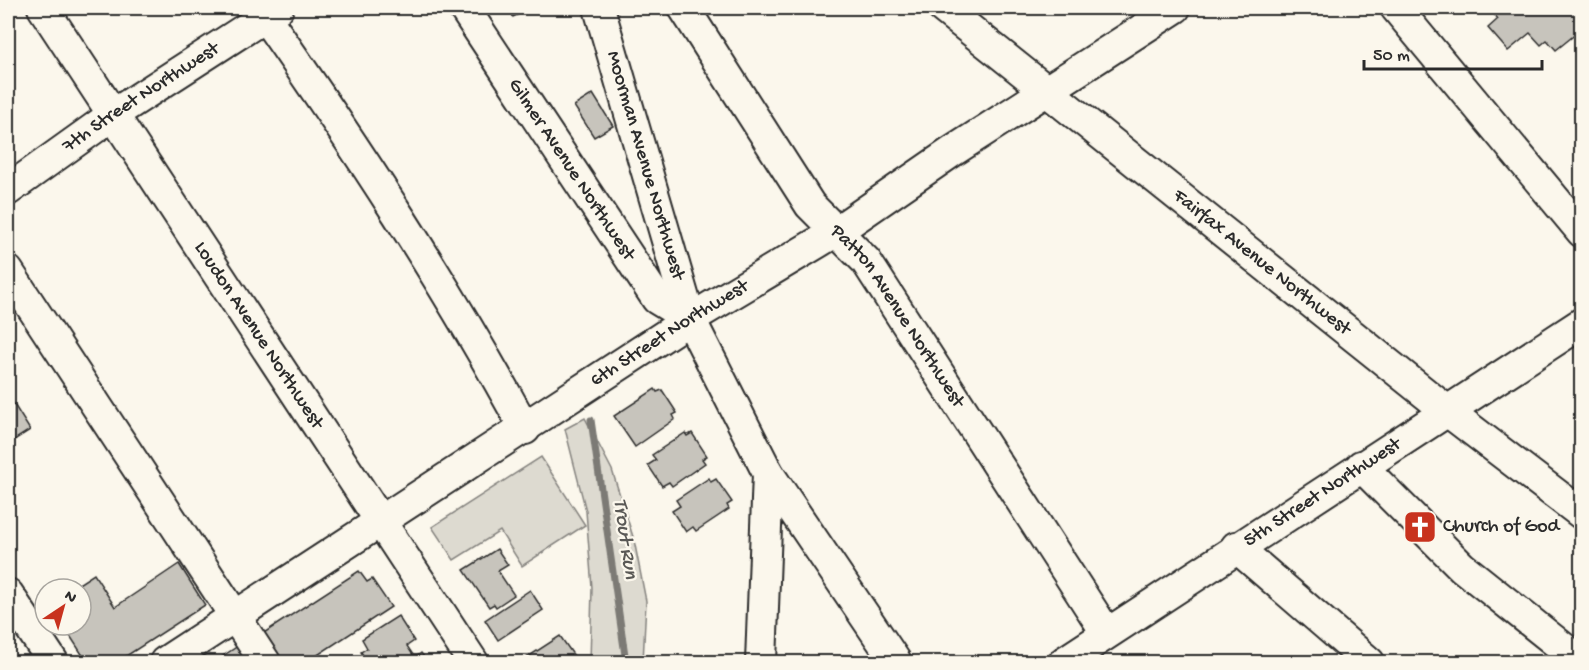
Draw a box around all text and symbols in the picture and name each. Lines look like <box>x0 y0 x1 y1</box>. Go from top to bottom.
scale bar <box>1364 33 1542 71</box>
street label: 7th Street Northwest <box>58 37 225 159</box>
text: 50 m <box>1373 46 1410 67</box>
street label: Moorman Avenue Northwest <box>601 48 690 284</box>
street label: Gilmer Avenue Northwest <box>503 74 641 267</box>
street label: Fairfax Avenue Northwest <box>1167 184 1357 342</box>
street label: Patton Avenue Northwest <box>824 219 970 414</box>
street label: Loudon Avenue Northwest <box>189 238 329 435</box>
street label: 6th Street Northwest <box>586 274 754 392</box>
street label: 5th Street Northwest <box>1240 432 1407 553</box>
water label: Trout Run <box>606 497 642 582</box>
church icon: Church of God <box>1402 509 1438 545</box>
place label: Church of God <box>1443 516 1562 539</box>
north arrow <box>33 577 93 637</box>
text: N <box>60 587 80 609</box>

